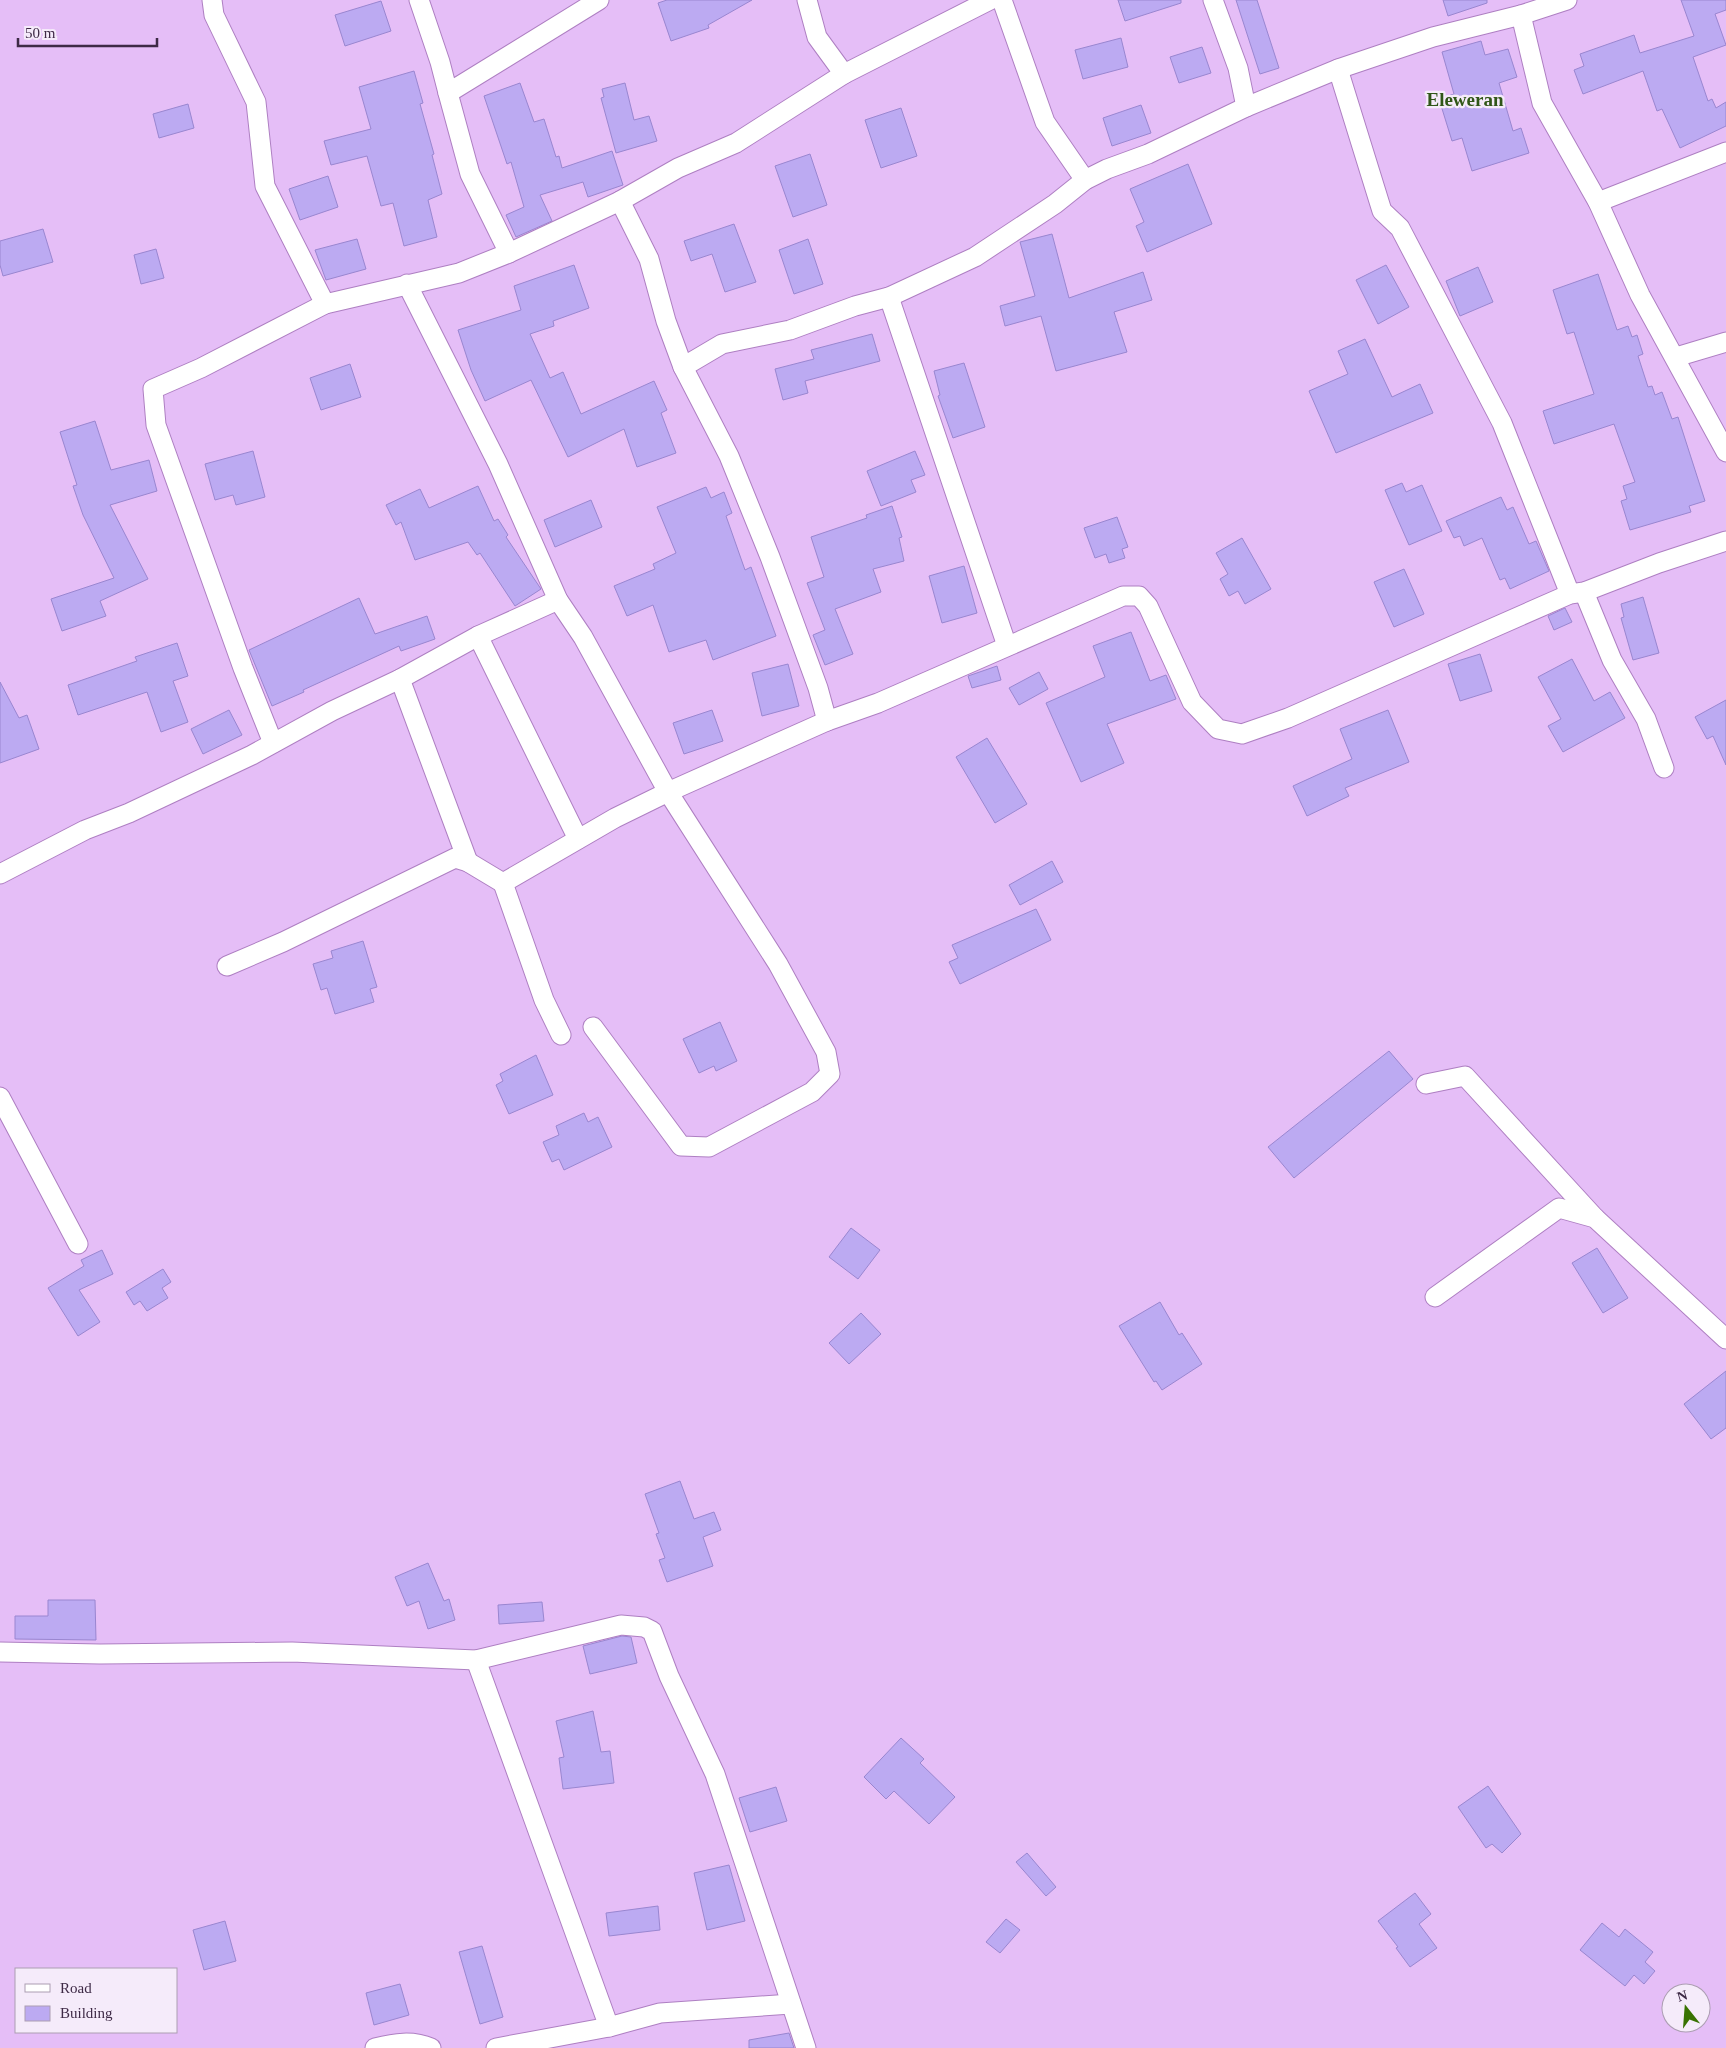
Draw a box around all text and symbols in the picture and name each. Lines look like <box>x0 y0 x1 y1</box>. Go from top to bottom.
scale bar <box>18 15 156 47</box>
text: 50 m <box>25 25 56 41</box>
district label: Eleweran <box>1426 89 1504 110</box>
legend <box>15 1968 178 2033</box>
text: Road <box>60 1980 92 1996</box>
north arrow <box>1661 1983 1711 2033</box>
text: N <box>1675 1987 1689 2005</box>
text: Building <box>60 2005 113 2021</box>

